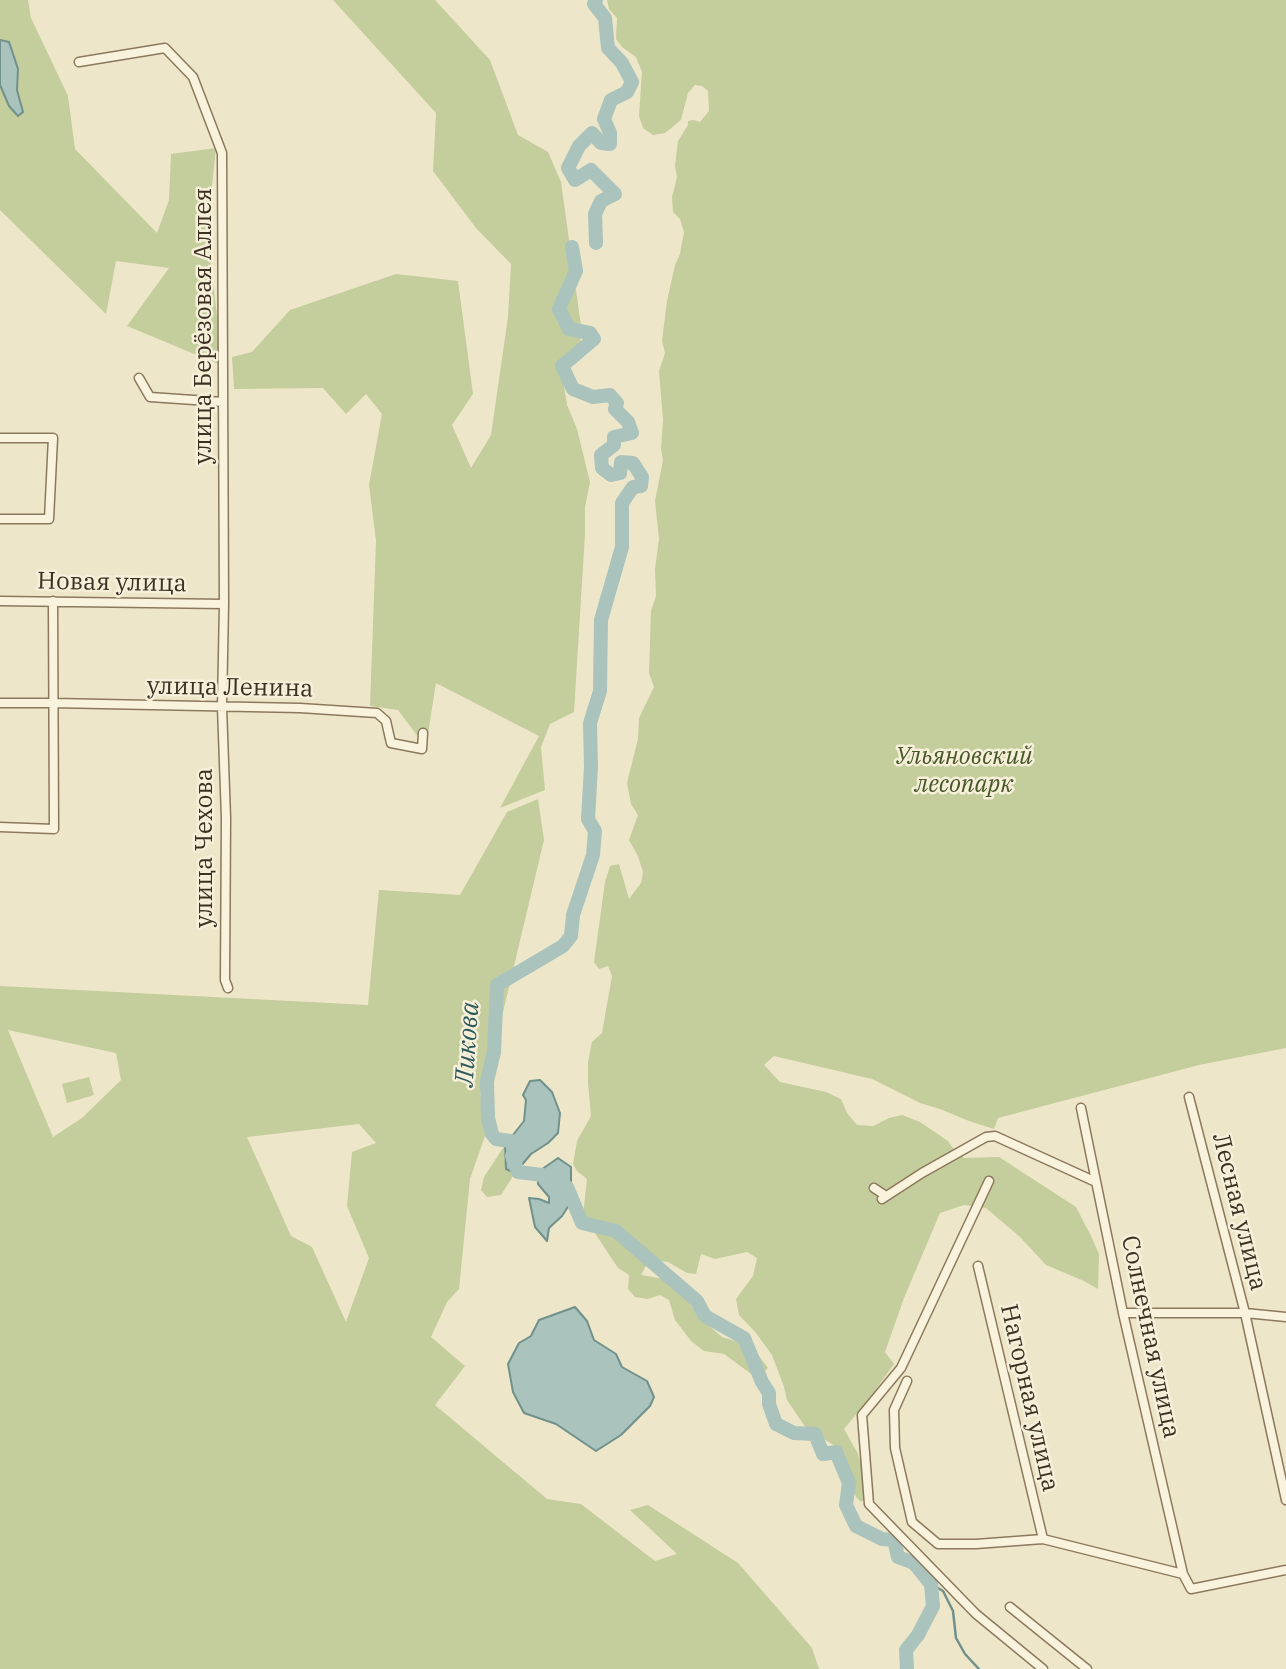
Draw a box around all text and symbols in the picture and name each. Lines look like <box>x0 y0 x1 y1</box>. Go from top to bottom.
street label: улица Берёзовая Аллея <box>190 188 218 464</box>
street label: Новая улица <box>37 567 187 599</box>
street label: улица Ленина <box>147 672 313 704</box>
park label: Ульяновский лесопарк <box>895 743 1033 799</box>
street label: улица Чехова <box>191 768 219 928</box>
water label: Ликова <box>449 1001 487 1087</box>
street label: Лесная улица <box>1206 1130 1272 1294</box>
street label: Солнечная улица <box>1114 1233 1186 1441</box>
street label: Нагорная улица <box>993 1302 1065 1494</box>

